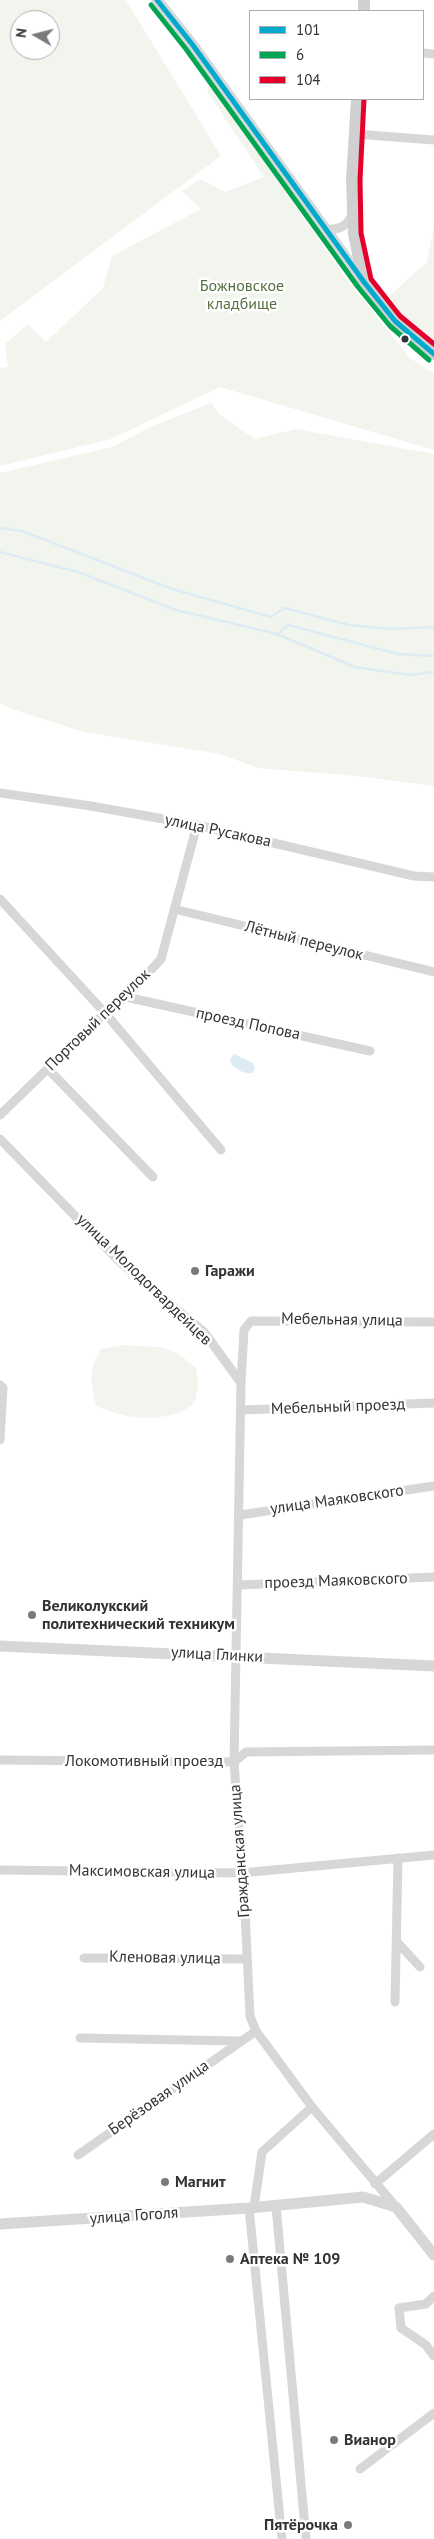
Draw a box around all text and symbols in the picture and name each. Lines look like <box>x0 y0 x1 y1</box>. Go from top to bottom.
north arrow <box>10 10 60 60</box>
legend <box>249 10 424 100</box>
text: 101 <box>296 20 321 39</box>
text: N <box>12 27 31 39</box>
text: 6 <box>296 45 304 64</box>
text: 104 <box>296 70 321 89</box>
park label: Божновское кладбище <box>200 276 284 314</box>
unlabelled marker <box>400 334 410 344</box>
street label: улица Русакова <box>163 810 273 852</box>
street label: Лётный переулок <box>243 917 365 965</box>
street label: Портовый переулок <box>42 965 154 1075</box>
street label: проезд Попова <box>194 1004 302 1044</box>
street label: улица Молодогвардейцев <box>72 1210 216 1350</box>
place label: Гаражи <box>205 1261 255 1281</box>
marker: Гаражи <box>189 1265 201 1277</box>
street label: Мебельная улица <box>281 1309 403 1331</box>
street label: Мебельный проезд <box>270 1395 406 1419</box>
street label: улица Маяковского <box>269 1481 405 1519</box>
street label: проезд Маяковского <box>264 1569 408 1593</box>
place label: Великолукский политехнический техникум <box>42 1596 235 1634</box>
marker: Великолукский политехнический техникум <box>26 1609 38 1621</box>
street label: улица Глинки <box>170 1643 264 1667</box>
street label: Локомотивный проезд <box>65 1751 223 1771</box>
street label: Гражданская улица <box>226 1784 254 1918</box>
street label: Максимовская улица <box>69 1861 215 1883</box>
street label: Кленовая улица <box>109 1947 221 1969</box>
street label: Берёзовая улица <box>105 2056 213 2140</box>
place label: Магнит <box>175 2172 226 2192</box>
marker: Магнит <box>159 2176 171 2188</box>
street label: улица Гоголя <box>89 2203 179 2229</box>
place label: Аптека № 109 <box>240 2249 340 2269</box>
marker: Аптека № 109 <box>224 2253 236 2265</box>
place label: Вианор <box>344 2430 396 2450</box>
marker: Вианор <box>328 2434 340 2446</box>
place label: Пятёрочка <box>264 2515 338 2535</box>
marker: Пятёрочка <box>342 2519 354 2531</box>

